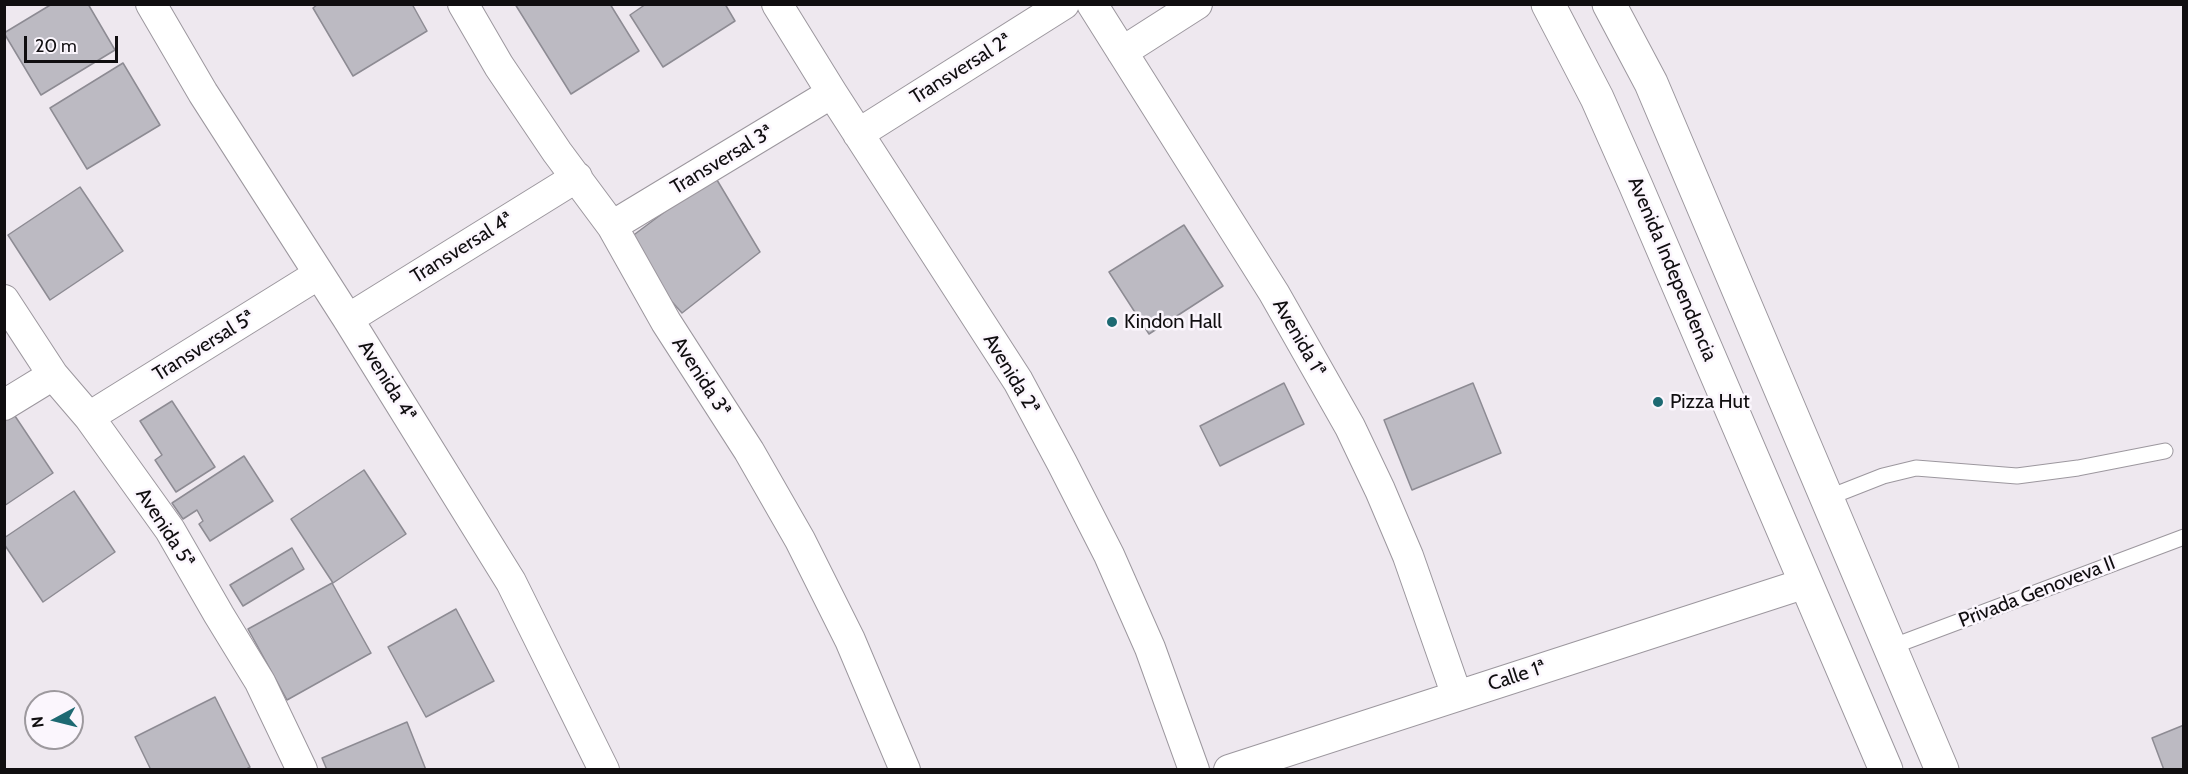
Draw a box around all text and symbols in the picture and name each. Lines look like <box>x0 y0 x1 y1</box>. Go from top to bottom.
scale bar <box>27 24 122 62</box>
street label: Transversal 2ª <box>906 28 1016 110</box>
text: 20 m <box>35 35 77 57</box>
street label: Transversal 3ª <box>666 120 778 200</box>
street label: Avenida Independencia <box>1622 173 1722 365</box>
street label: Transversal 4ª <box>406 207 518 289</box>
street label: Avenida 1ª <box>1267 295 1331 381</box>
street label: Transversal 5ª <box>149 305 259 387</box>
place label: Kindon Hall <box>1124 310 1222 334</box>
marker: Kindon Hall <box>1105 315 1119 329</box>
street label: Avenida 2ª <box>978 329 1044 419</box>
street label: Avenida 3ª <box>666 333 736 421</box>
street label: Avenida 4ª <box>353 336 421 426</box>
place label: Pizza Hut <box>1670 390 1750 414</box>
marker: Pizza Hut <box>1651 395 1665 409</box>
street label: Avenida 5ª <box>130 484 200 572</box>
street label: Privada Genoveva II <box>1955 551 2119 633</box>
street label: Calle 1ª <box>1485 655 1549 697</box>
north arrow <box>24 690 84 750</box>
text: N <box>28 715 48 729</box>

